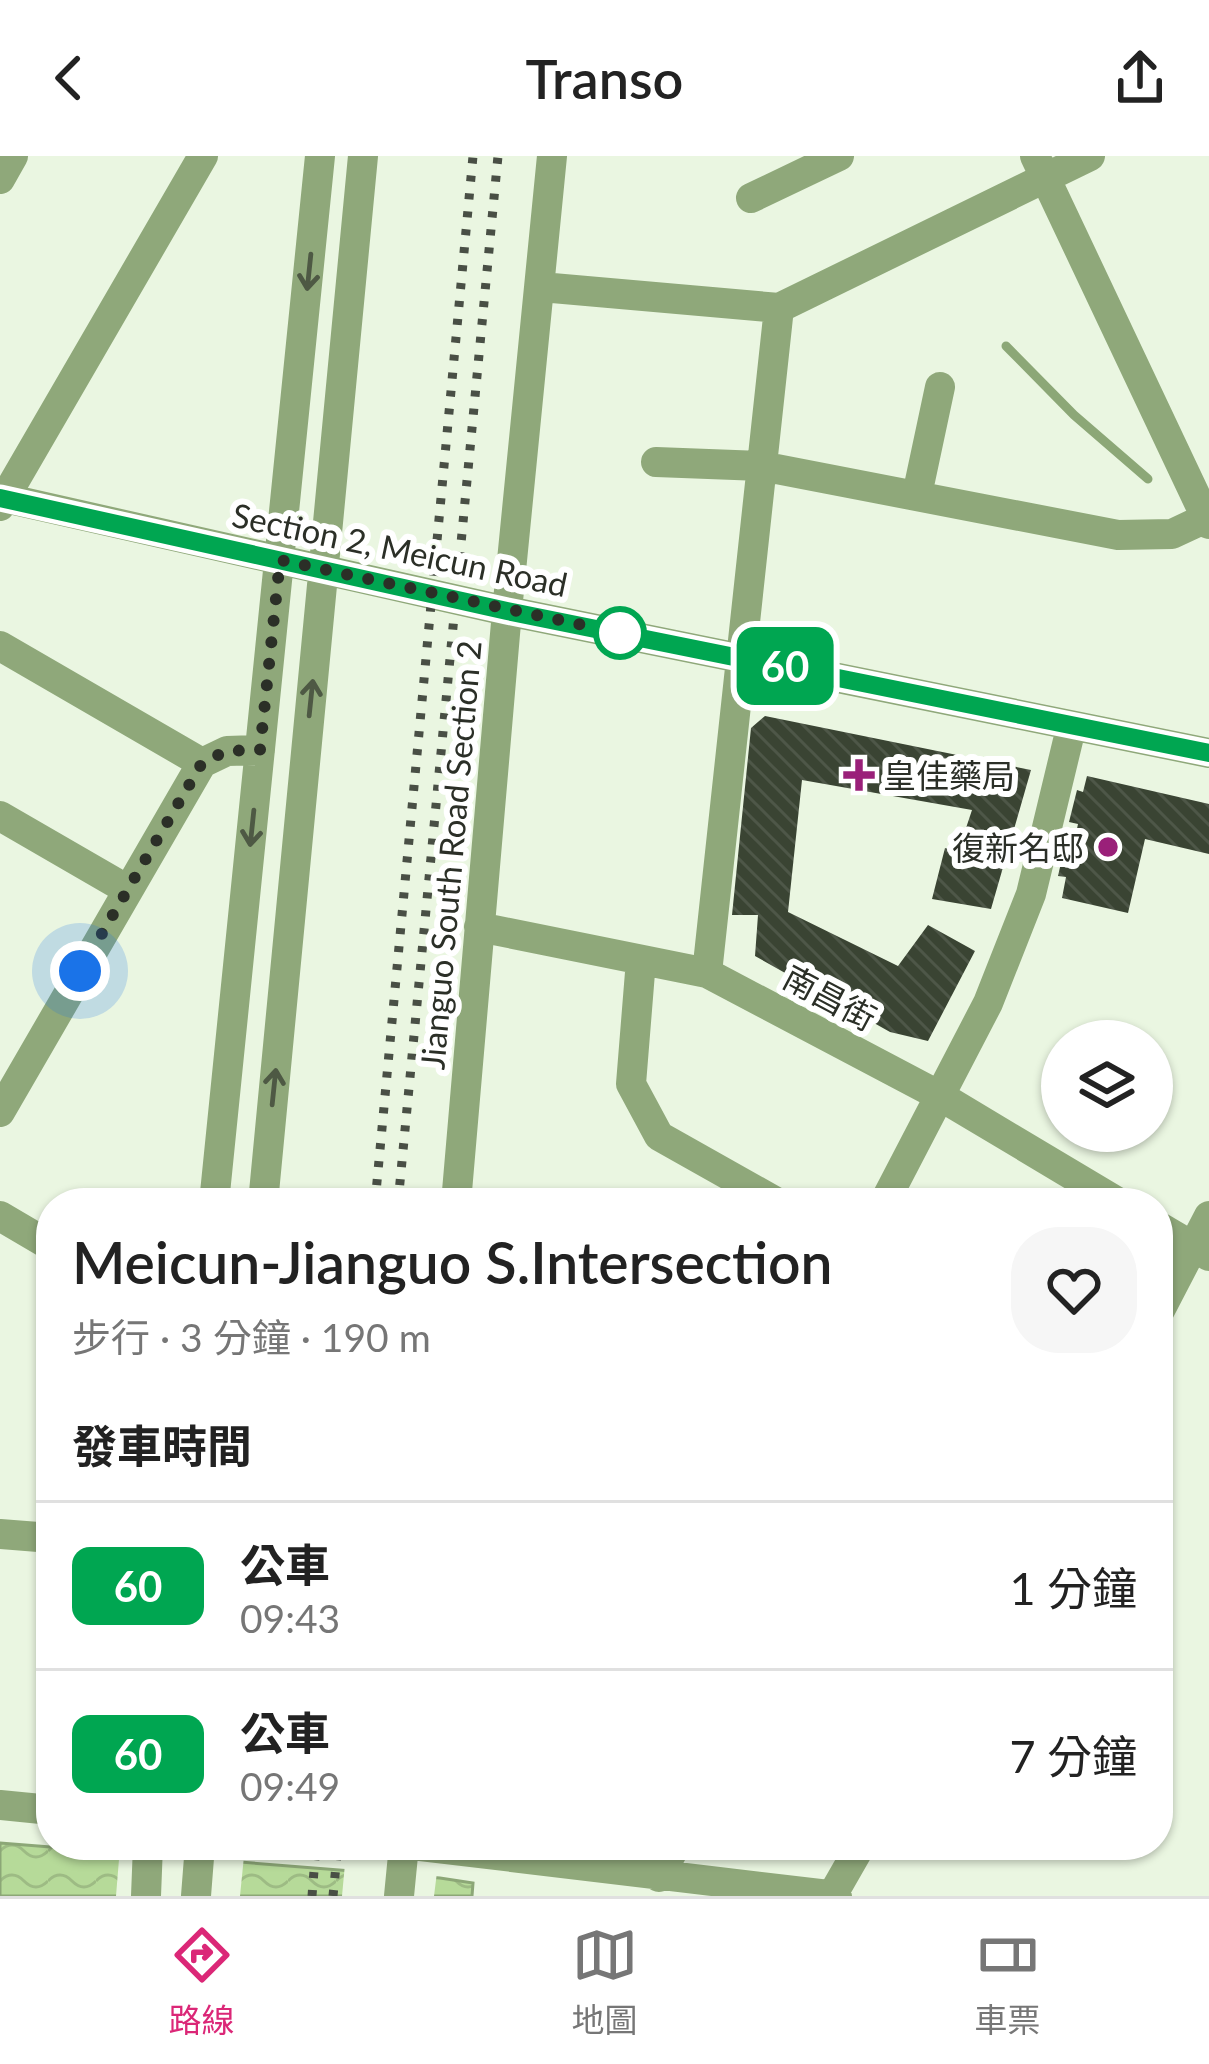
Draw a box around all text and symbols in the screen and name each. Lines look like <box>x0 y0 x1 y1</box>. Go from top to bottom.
icon: back <box>36 45 102 111</box>
icon: share <box>1107 45 1173 111</box>
text: Transo <box>526 46 683 111</box>
one-way arrow <box>297 252 320 291</box>
street label: Section 2, Meicun Road <box>229 494 571 604</box>
unlabelled marker <box>595 608 645 658</box>
line badge: 60 <box>731 627 839 705</box>
street label: Jianguo South Road Section 2 <box>411 639 489 1071</box>
text: 60 <box>761 641 809 691</box>
one-way arrow <box>300 679 323 718</box>
place label: 皇佳藥局 <box>883 755 1015 795</box>
marker: 皇佳藥局 <box>846 762 872 788</box>
one-way arrow <box>241 807 263 846</box>
place label: 復新名邸 <box>952 827 1084 867</box>
marker: 復新名邸 <box>1095 834 1121 860</box>
your location <box>50 941 110 1001</box>
street label: 南昌街 <box>777 956 883 1038</box>
map controls <box>1041 1020 1173 1152</box>
button: layers <box>1041 1020 1173 1152</box>
one-way arrow <box>263 1068 286 1107</box>
button: heart <box>1011 1227 1137 1353</box>
text: Meicun-Jianguo S.Intersection <box>72 1228 833 1296</box>
text: 步行 · 3 分鐘 · 190 m <box>72 1314 431 1360</box>
text: 發車時間 <box>72 1419 252 1473</box>
text: 公車 <box>240 1538 330 1592</box>
text: 60 <box>114 1561 162 1611</box>
text: 1 分鐘 <box>1009 1561 1137 1615</box>
text: 09:43 <box>240 1595 340 1641</box>
text: 公車 <box>240 1706 330 1760</box>
text: 60 <box>114 1729 162 1779</box>
text: 7 分鐘 <box>1009 1729 1137 1783</box>
text: 09:49 <box>240 1763 340 1809</box>
tab: 路線 <box>169 1922 235 2042</box>
tab: 地圖 <box>572 1922 638 2042</box>
tab: 車票 <box>975 1922 1041 2042</box>

